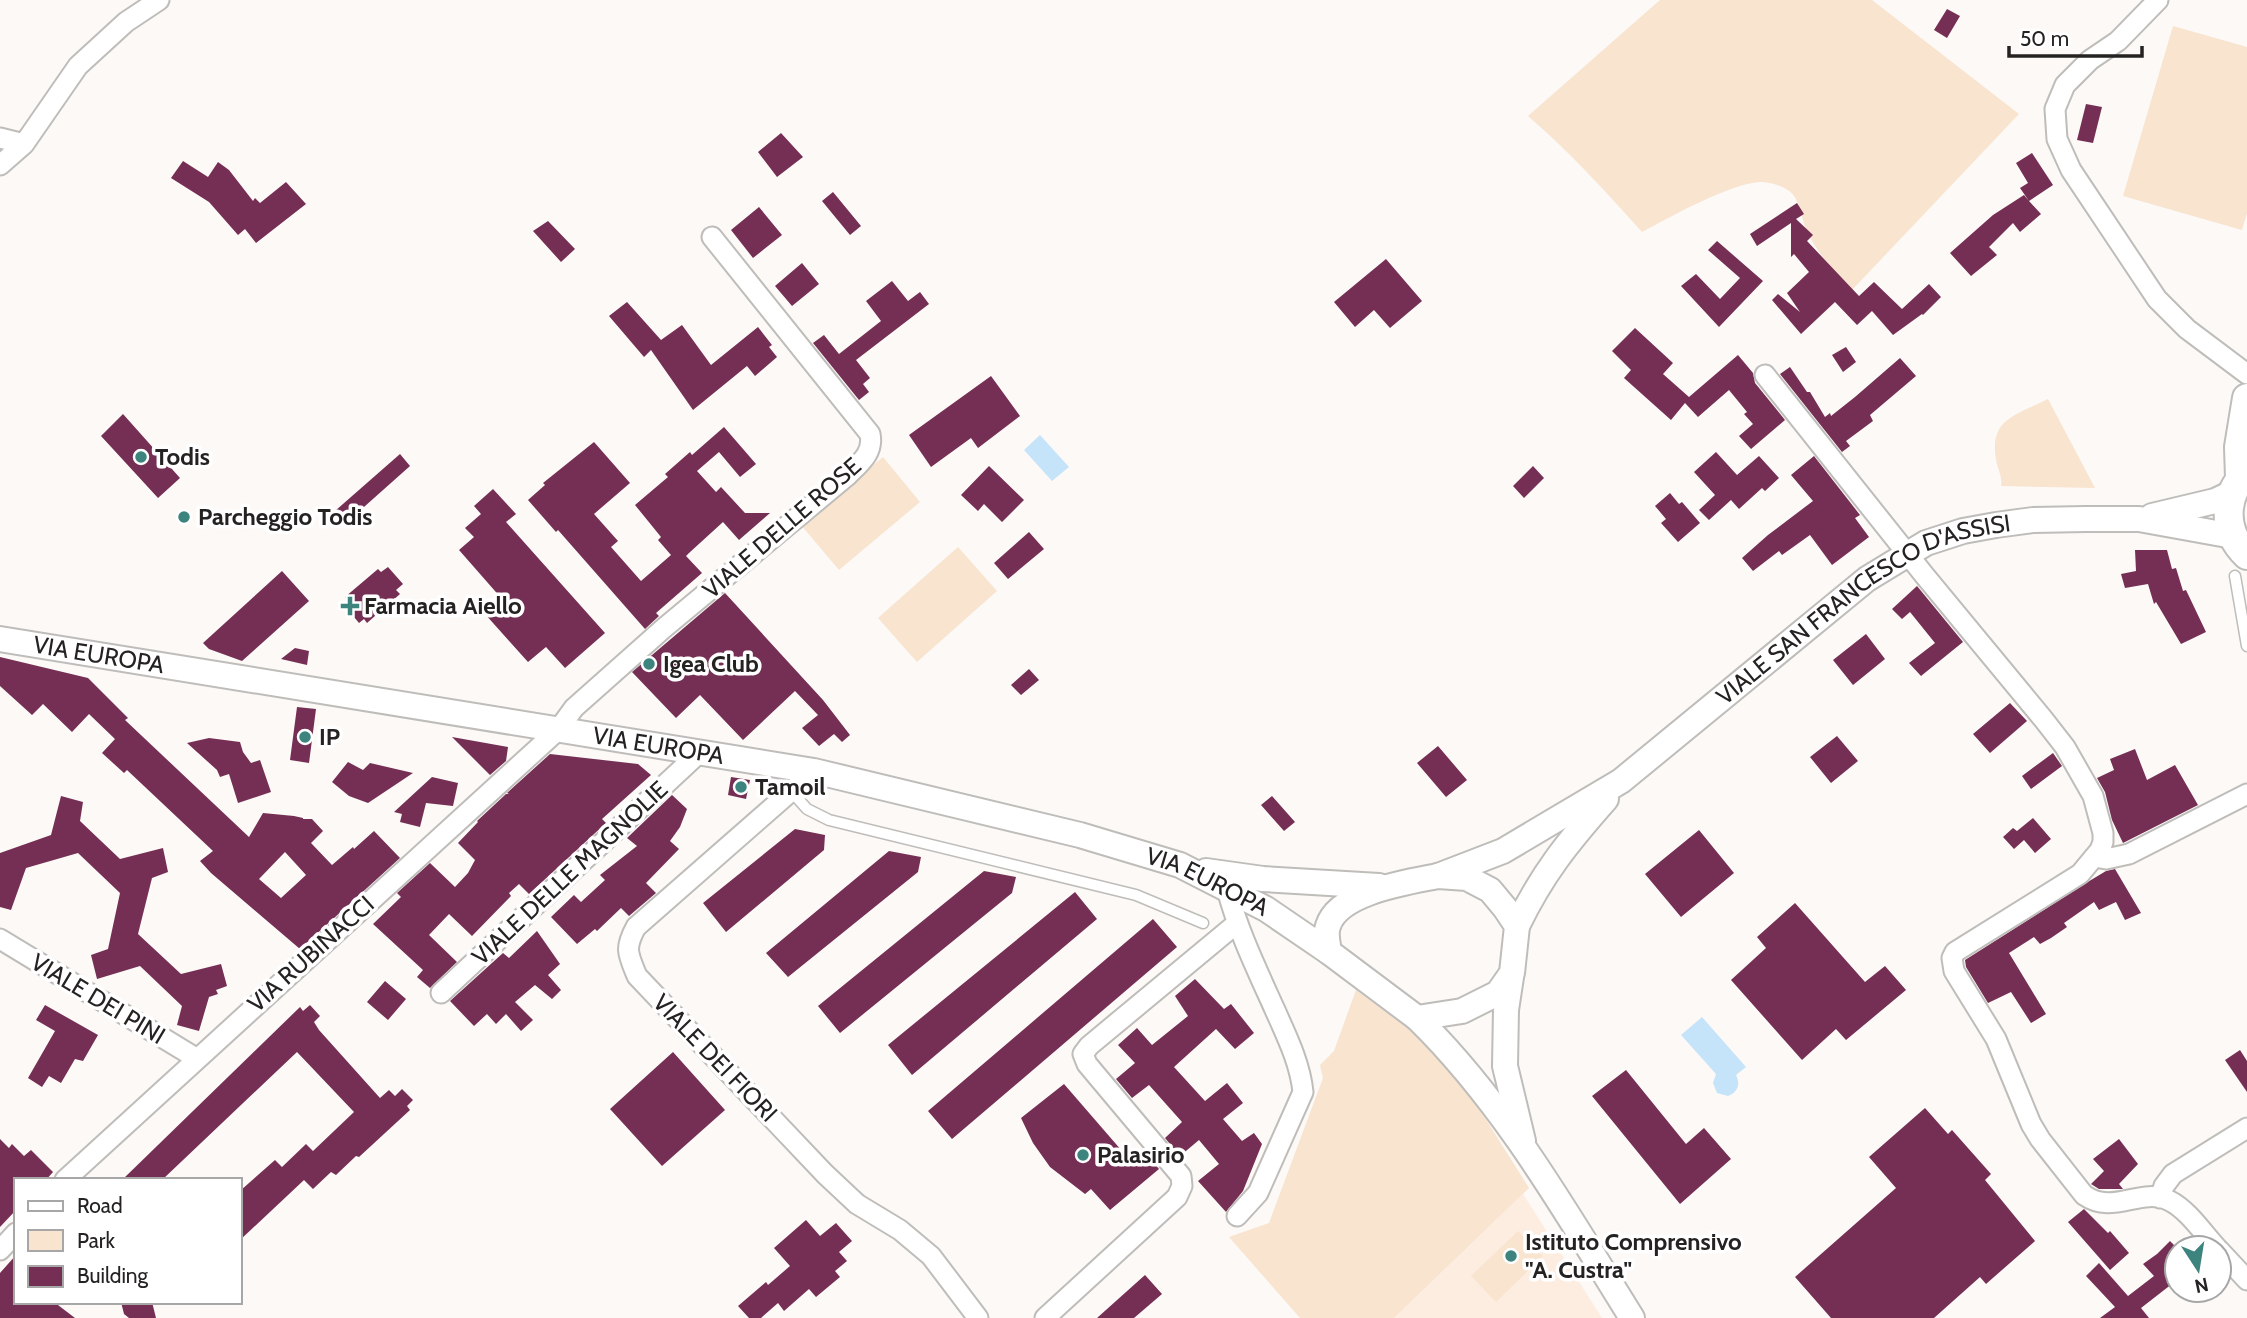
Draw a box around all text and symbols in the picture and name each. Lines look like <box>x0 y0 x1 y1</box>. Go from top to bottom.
scale bar <box>2009 14 2142 58</box>
text: 50 m <box>2020 26 2069 51</box>
place label: Todis <box>155 442 210 471</box>
marker: Todis <box>133 449 149 465</box>
street label: VIALE DELLE ROSE <box>697 451 867 604</box>
place label: Parcheggio Todis <box>198 502 372 531</box>
street label: VIALE SAN FRANCESCO D'ASSISI <box>1710 508 2012 711</box>
marker: Parcheggio Todis <box>176 509 192 525</box>
place label: Farmacia Aiello <box>364 591 522 620</box>
marker: Farmacia Aiello <box>342 598 358 614</box>
street label: VIA EUROPA <box>31 630 167 679</box>
place label: Igea Club <box>663 649 759 678</box>
marker: Igea Club <box>641 656 657 672</box>
street label: VIA EUROPA <box>591 720 726 770</box>
place label: IP <box>319 722 340 751</box>
marker: IP <box>297 729 313 745</box>
place label: Tamoil <box>755 772 826 801</box>
street label: VIALE DELLE MAGNOLIE <box>466 774 673 971</box>
marker: Tamoil <box>733 779 749 795</box>
street label: VIA EUROPA <box>1143 841 1274 922</box>
street label: VIA RUBINACCI <box>242 889 380 1018</box>
street label: VIALE DEI PINI <box>26 947 171 1050</box>
street label: VIALE DEI FIORI <box>647 988 784 1128</box>
place label: Palasirio <box>1097 1140 1185 1169</box>
marker: Palasirio <box>1075 1147 1091 1163</box>
legend <box>14 1178 242 1304</box>
text: Road <box>77 1193 123 1218</box>
place label: Istituto Comprensivo "A. Custra" <box>1525 1227 1742 1284</box>
text: Park <box>77 1228 115 1253</box>
north arrow <box>2163 1234 2233 1304</box>
marker: Istituto Comprensivo "A. Custra" <box>1503 1248 1519 1264</box>
text: Building <box>77 1263 149 1288</box>
text: N <box>2192 1272 2210 1298</box>

